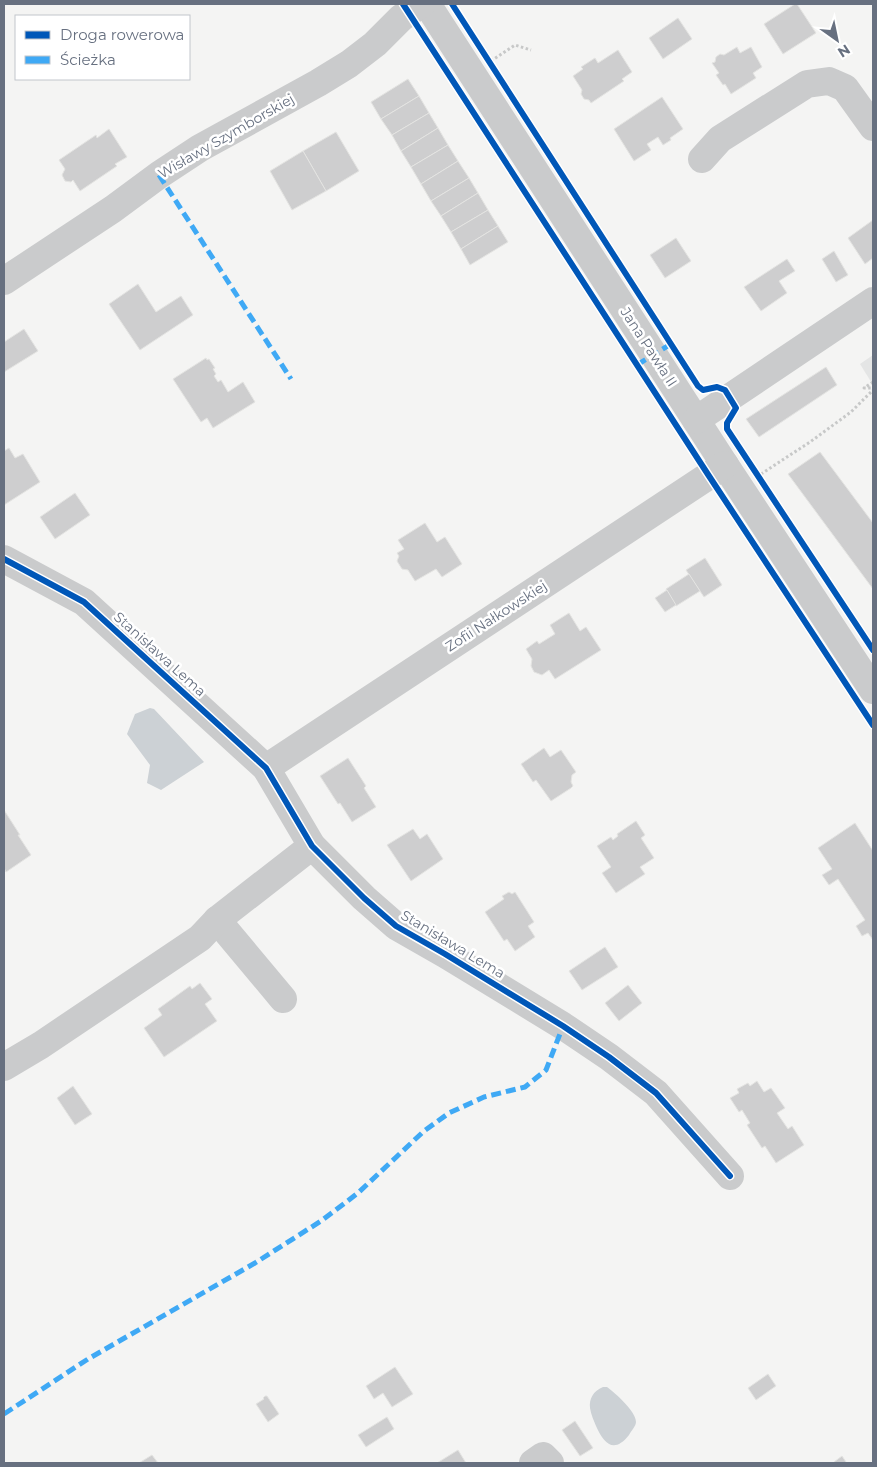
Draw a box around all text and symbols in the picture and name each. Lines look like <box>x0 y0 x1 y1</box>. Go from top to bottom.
legend <box>15 15 190 80</box>
north arrow <box>812 15 862 65</box>
text: Droga rowerowa <box>60 25 184 44</box>
text: N <box>834 40 854 62</box>
text: Ścieżka <box>60 50 116 69</box>
street label: Wisławy Szymborskiej <box>155 90 297 182</box>
street label: Jana Pawła II <box>616 303 681 390</box>
street label: Zofii Nałkowskiej <box>442 577 550 655</box>
street label: Stanisława Lema <box>110 608 210 700</box>
street label: Stanisława Lema <box>398 906 508 982</box>

